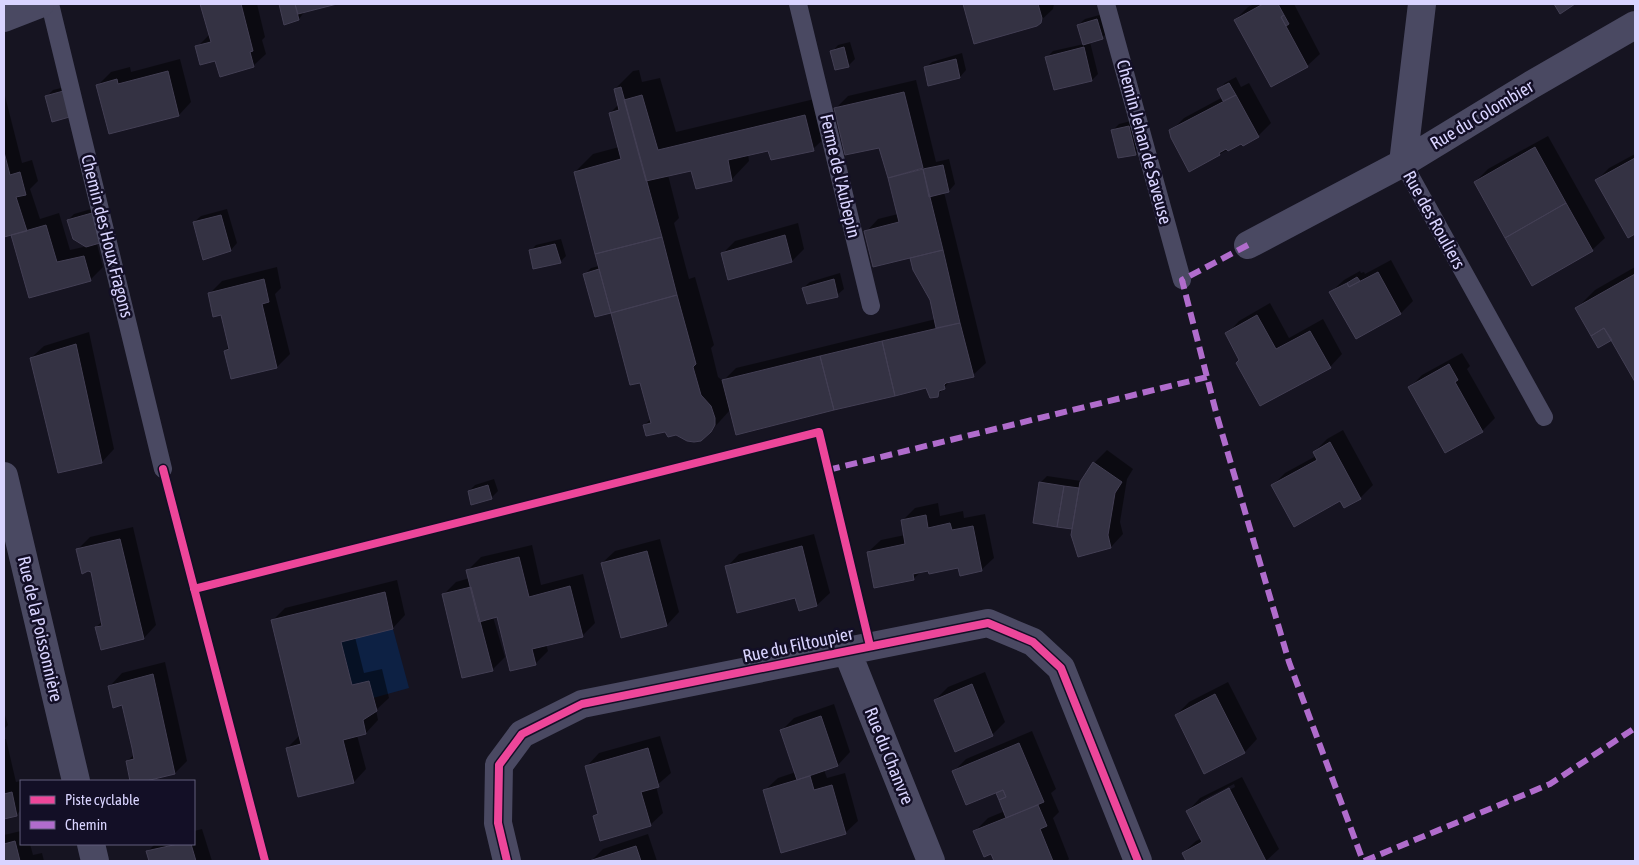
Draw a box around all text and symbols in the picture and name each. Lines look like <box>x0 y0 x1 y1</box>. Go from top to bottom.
street label: Chemin Jehan de Saveuse <box>1112 57 1177 226</box>
street label: Rue du Colombier <box>1426 75 1538 154</box>
street label: Ferme de l'Aubepin <box>816 112 865 240</box>
street label: Chemin des Houx Fragons <box>77 152 138 320</box>
street label: Rue des Rouliers <box>1399 167 1470 272</box>
street label: Rue de la Poissonnière <box>14 554 67 704</box>
street label: Rue du Filtoupier <box>741 622 856 666</box>
street label: Rue du Chanvre <box>860 704 918 807</box>
legend <box>20 780 195 845</box>
text: Piste cyclable <box>65 791 140 808</box>
text: Chemin <box>65 816 107 833</box>

